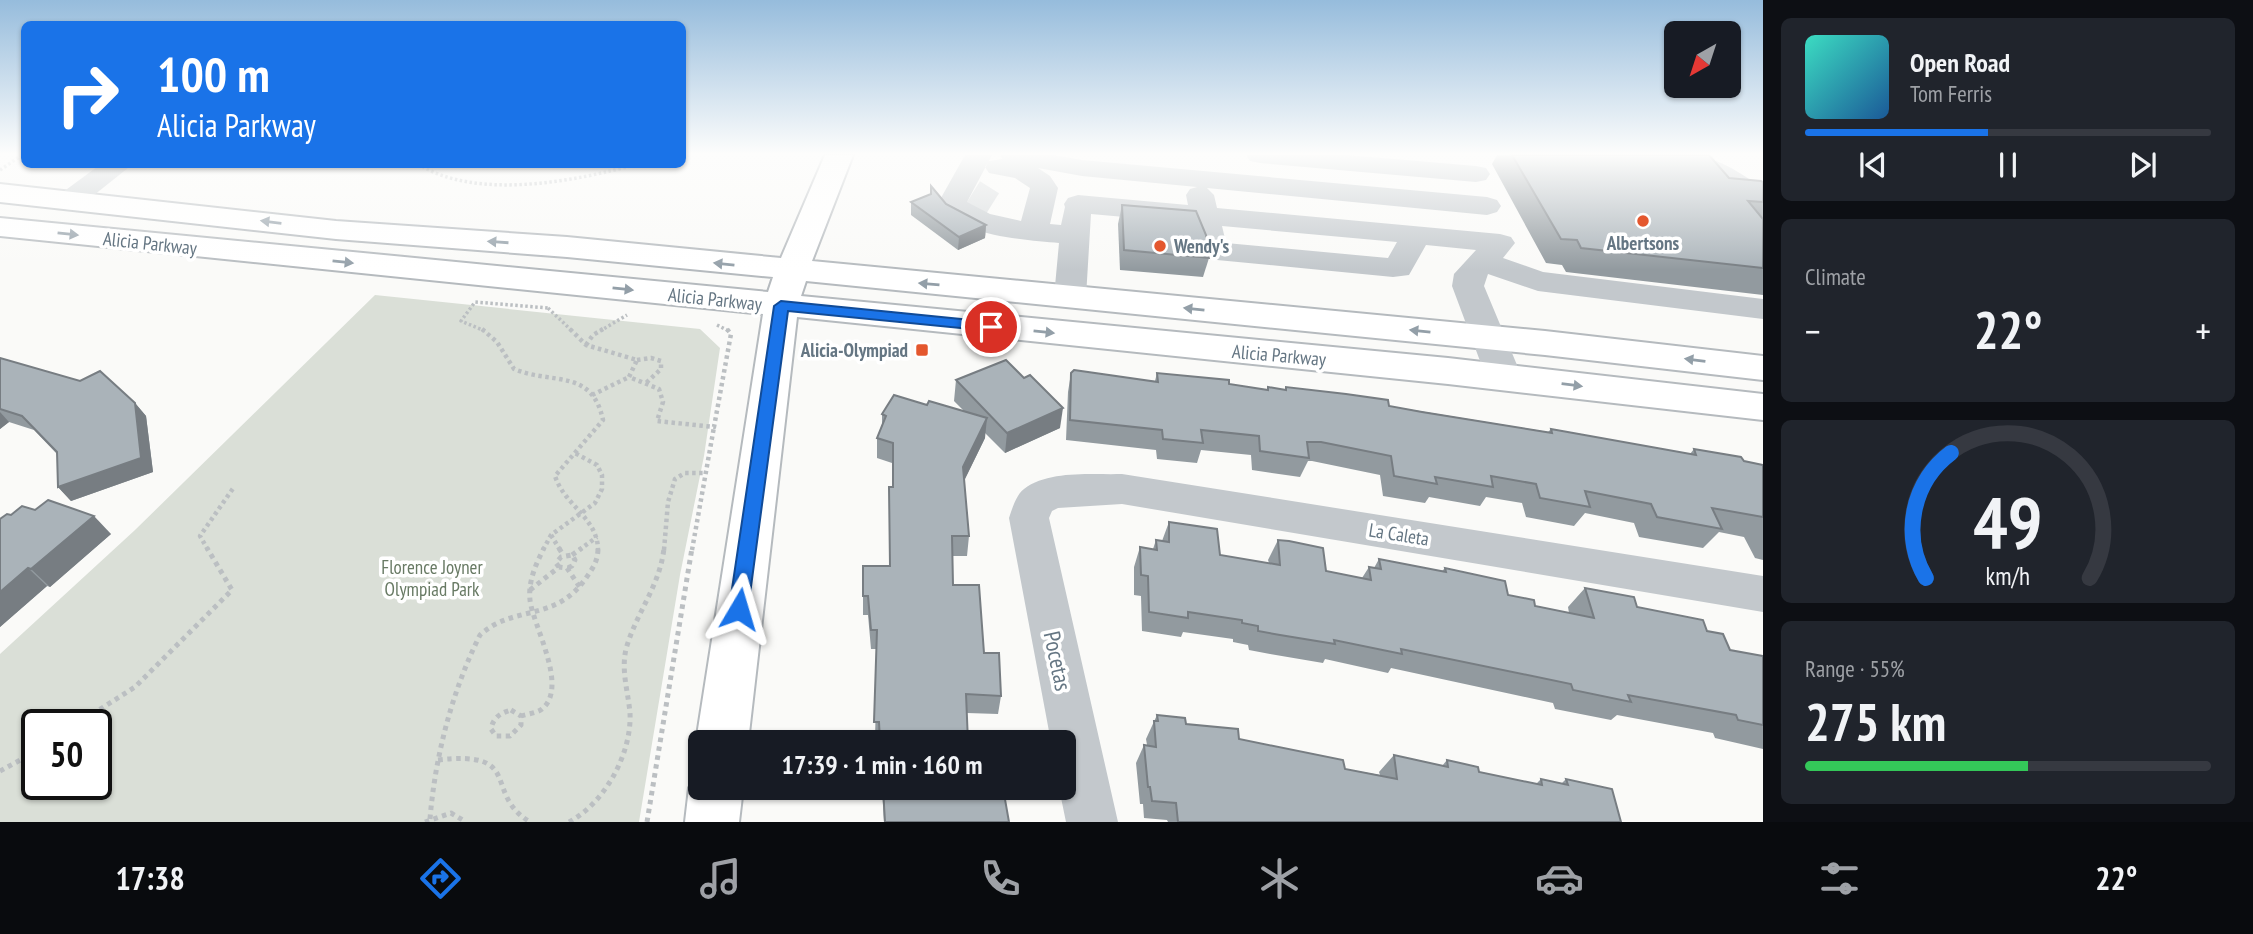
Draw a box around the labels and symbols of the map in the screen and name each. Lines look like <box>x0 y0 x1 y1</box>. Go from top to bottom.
north arrow <box>1664 21 1741 98</box>
marker: Albertsons <box>1635 213 1651 229</box>
one-way arrow <box>260 216 282 227</box>
street label: Alicia Parkway <box>102 226 199 260</box>
one-way arrow <box>57 229 79 240</box>
place label: Albertsons <box>1606 231 1680 255</box>
place label: Wendy's <box>1173 234 1229 258</box>
one-way arrow <box>486 236 508 247</box>
marker: Wendy's <box>1152 238 1168 254</box>
one-way arrow <box>332 256 354 267</box>
one-way arrow <box>713 258 735 269</box>
one-way arrow <box>918 278 940 289</box>
street label: Alicia Parkway <box>667 282 764 316</box>
one-way arrow <box>612 284 634 295</box>
pin <box>961 297 1021 357</box>
one-way arrow <box>1183 303 1205 314</box>
one-way arrow <box>1409 325 1431 336</box>
one-way arrow <box>1033 327 1055 338</box>
place label: Alicia-Olympiad <box>800 338 908 362</box>
street label: Alicia Parkway <box>1231 339 1328 371</box>
marker: Alicia-Olympiad <box>914 342 930 358</box>
one-way arrow <box>1684 355 1706 366</box>
one-way arrow <box>1561 379 1583 390</box>
street label: La Caleta <box>1367 517 1431 551</box>
park label: Florence Joyner Olympiad Park <box>381 555 483 601</box>
position arrow <box>702 572 776 646</box>
street label: Pocetas <box>1038 629 1078 694</box>
speed limit sign: 50 <box>21 709 112 800</box>

